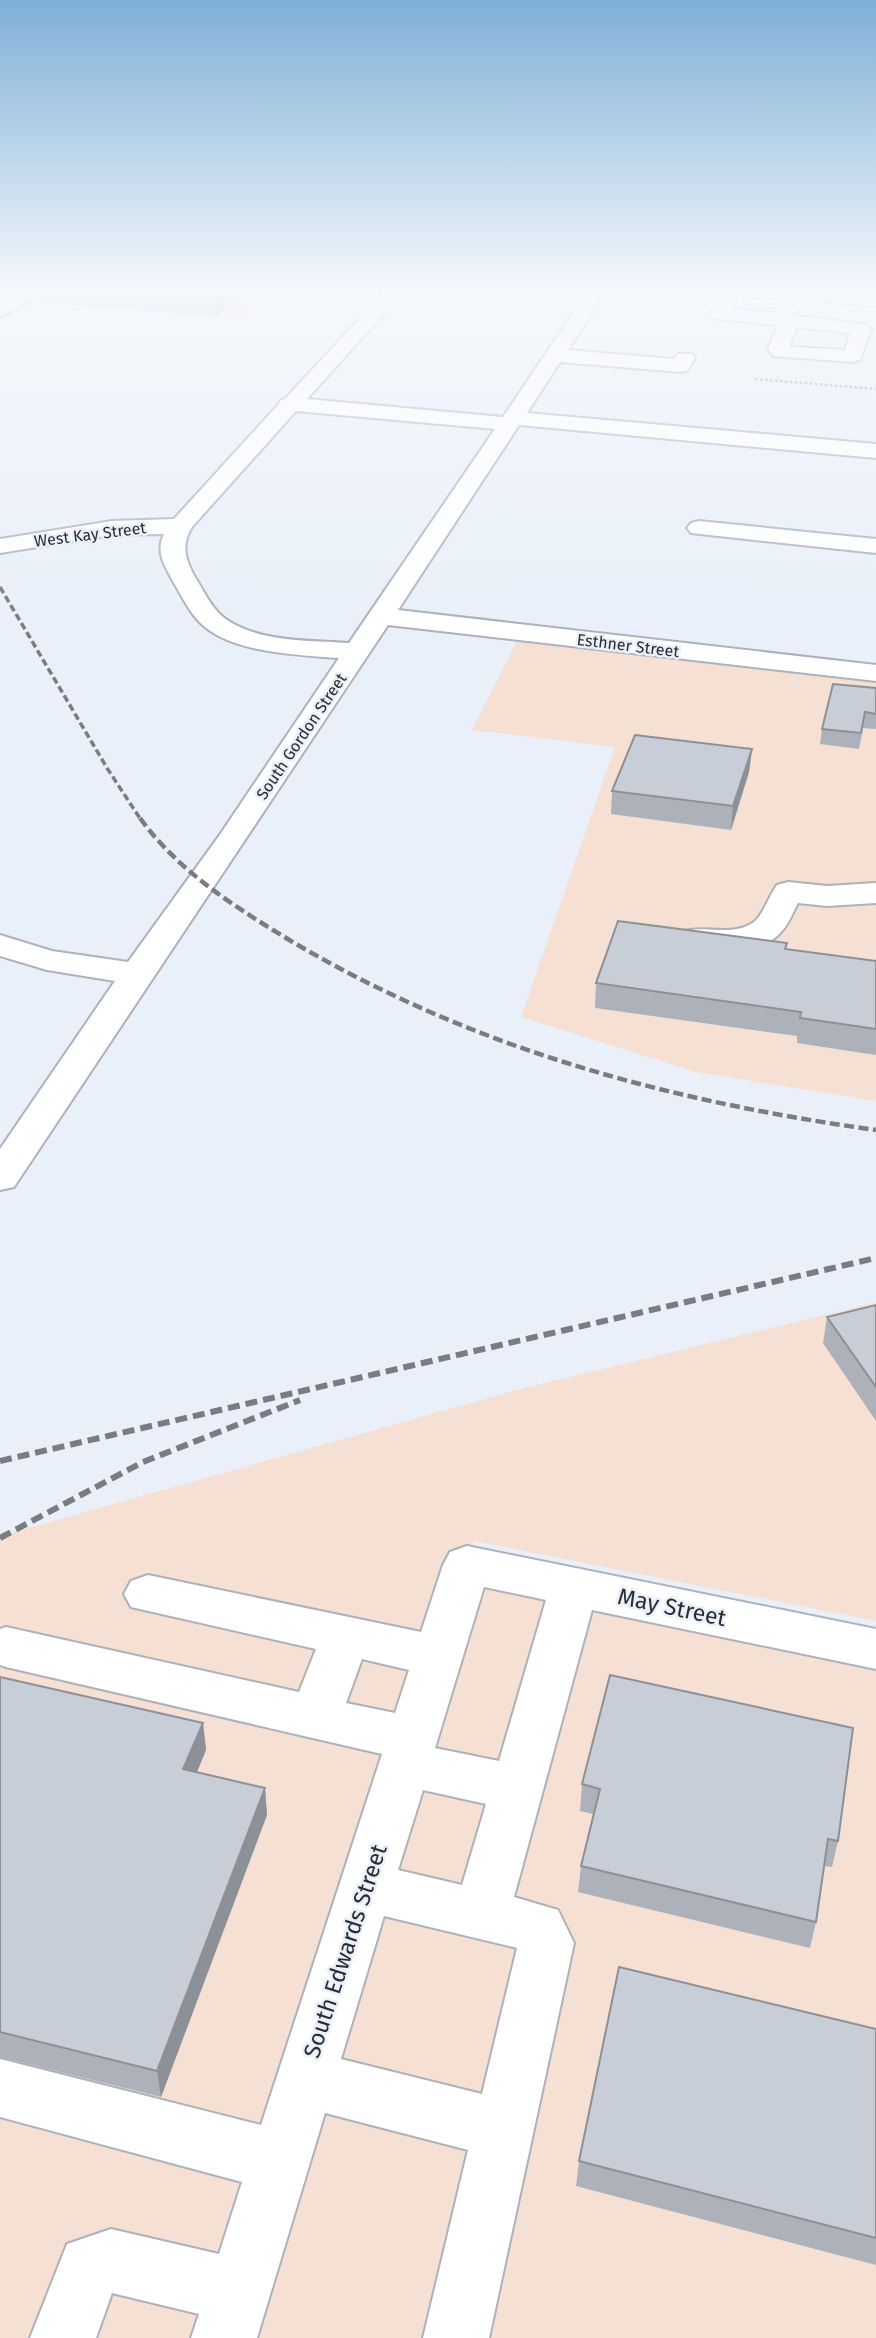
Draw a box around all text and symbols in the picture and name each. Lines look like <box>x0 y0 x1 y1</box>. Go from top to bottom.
street label: West Kay Street <box>33 518 147 551</box>
street label: Esthner Street <box>576 630 680 661</box>
street label: South Gordon Street <box>252 670 351 803</box>
street label: May Street <box>615 1582 729 1632</box>
street label: South Edwards Street <box>297 1840 393 2061</box>

